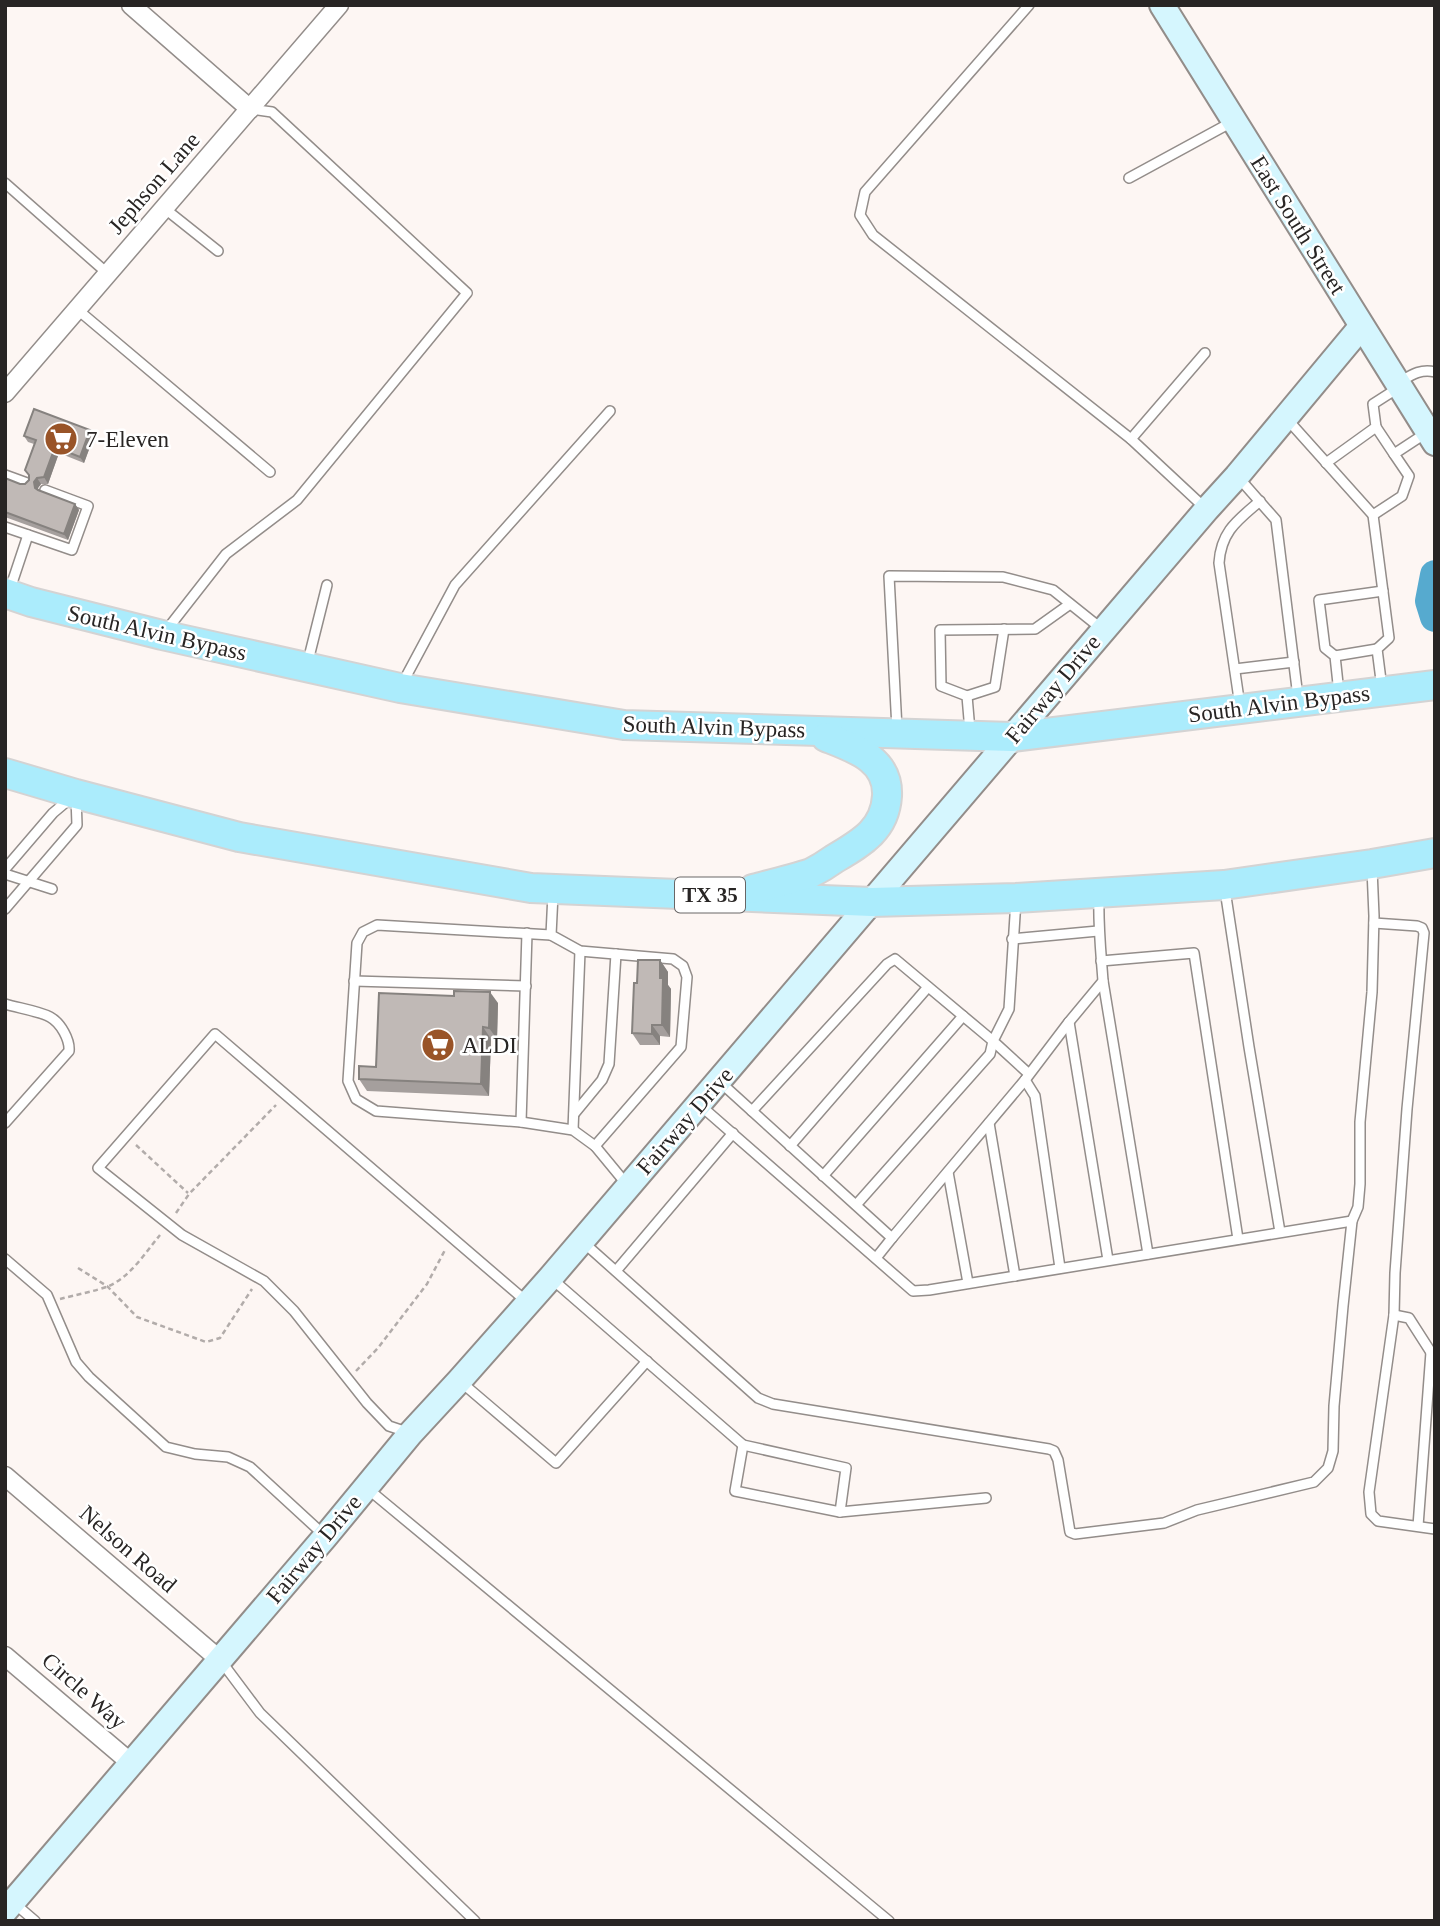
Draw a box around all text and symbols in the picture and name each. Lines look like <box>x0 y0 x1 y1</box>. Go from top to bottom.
street label: Jephson Lane <box>103 127 205 239</box>
street label: East South Street <box>1245 151 1351 299</box>
supermarket icon: 7-Eleven <box>42 420 80 458</box>
place label: 7-Eleven <box>86 427 170 452</box>
street label: South Alvin Bypass <box>65 600 249 666</box>
street label: Fairway Drive <box>1001 630 1105 748</box>
street label: South Alvin Bypass <box>1187 680 1371 728</box>
street label: South Alvin Bypass <box>622 711 806 743</box>
road number: TX 35 <box>675 878 745 912</box>
supermarket icon: ALDI <box>419 1026 457 1064</box>
place label: ALDI <box>462 1033 517 1058</box>
street label: Fairway Drive <box>632 1062 738 1180</box>
street label: Fairway Drive <box>262 1490 366 1608</box>
street label: Nelson Road <box>75 1500 182 1598</box>
street label: Circle Way <box>37 1648 131 1735</box>

